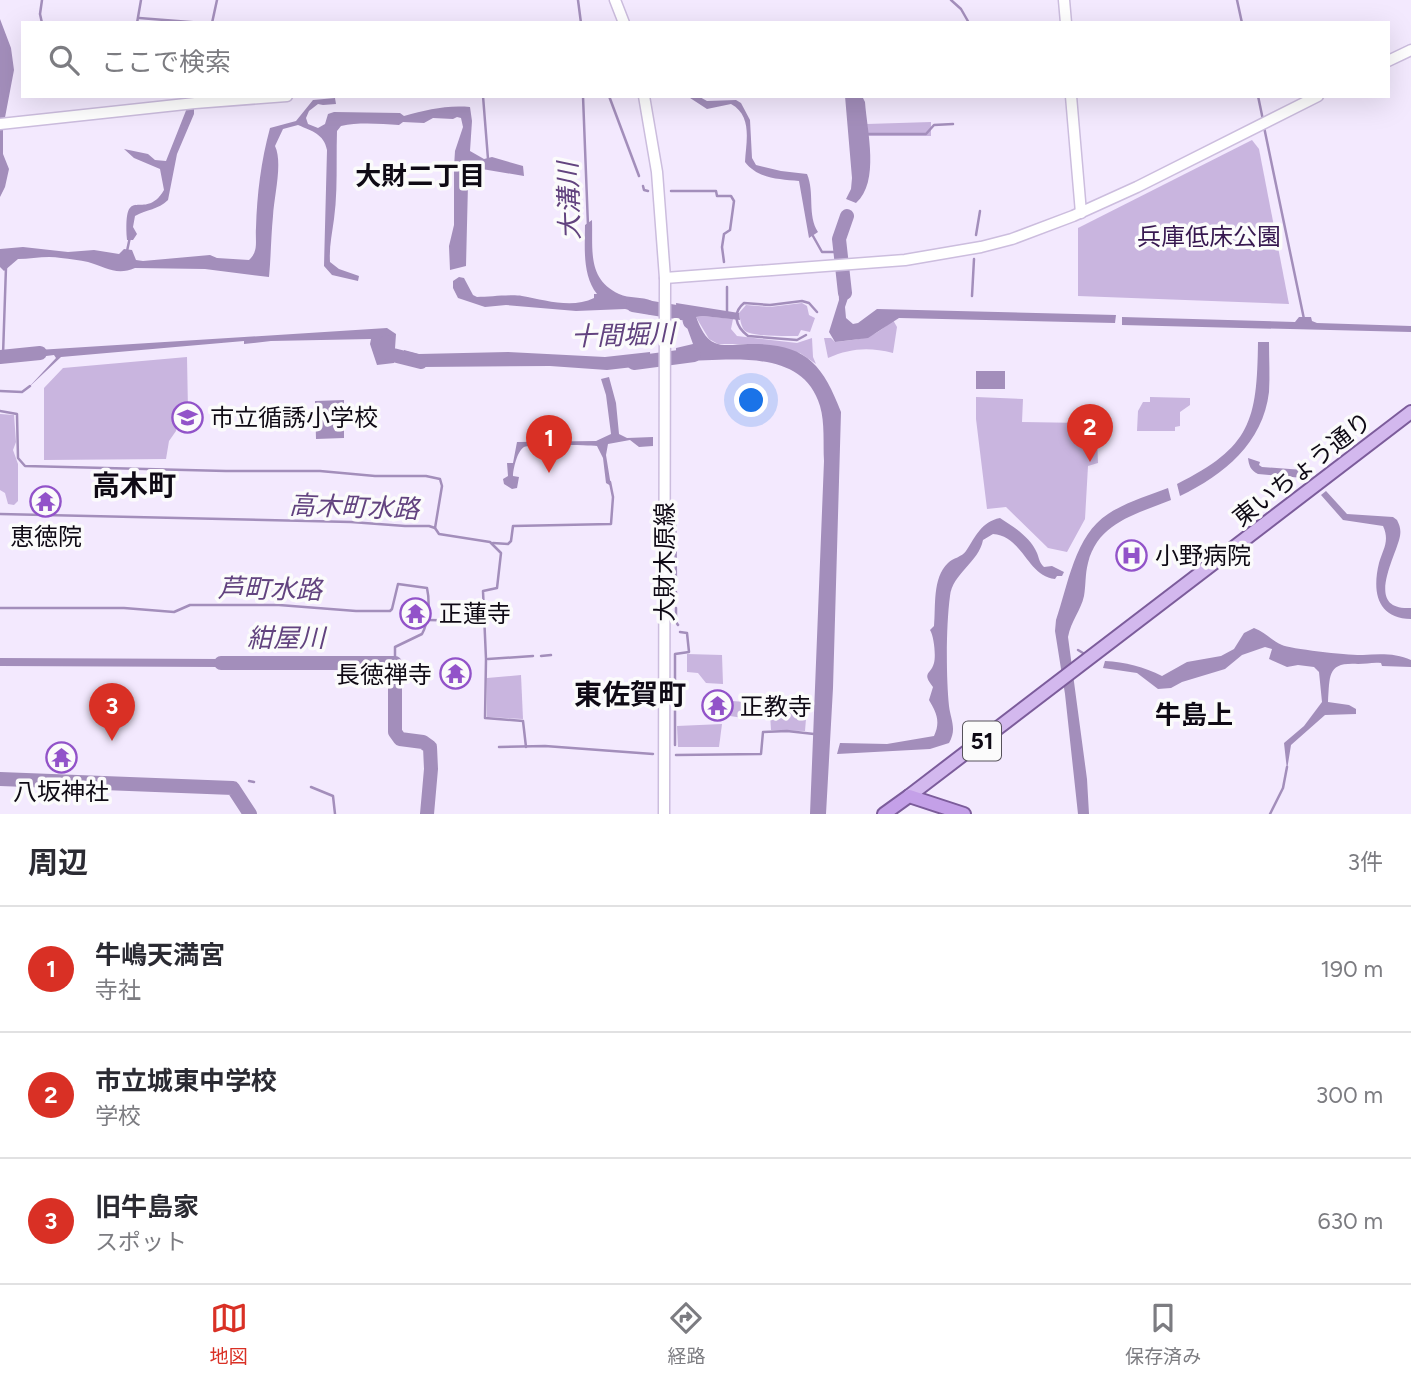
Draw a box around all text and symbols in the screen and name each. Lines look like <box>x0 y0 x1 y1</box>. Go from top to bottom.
search box <box>21 21 1390 98</box>
icon: search <box>45 41 83 79</box>
text: ここで検索 <box>101 46 231 78</box>
water label: 大溝川 <box>552 158 586 241</box>
district label: 大財二丁目 <box>355 160 485 192</box>
park label: 兵庫低床公園 <box>1137 222 1281 251</box>
water label: 十間堀川 <box>570 317 679 353</box>
your location <box>734 383 768 417</box>
school or university icon: 市立循誘小学校 <box>170 400 204 434</box>
place label: 市立循誘小学校 <box>210 403 378 432</box>
pin: 2 <box>1067 404 1113 462</box>
street label: 東いちょう通り <box>1227 406 1377 532</box>
pin: 1 <box>526 415 572 473</box>
district label: 高木町 <box>92 468 176 502</box>
temple icon: 恵徳院 <box>29 485 63 519</box>
water label: 高木町水路 <box>288 489 422 525</box>
street label: 大財木原線 <box>650 502 679 622</box>
place label: 恵徳院 <box>10 522 82 551</box>
hospital icon: 小野病院 <box>1115 538 1149 572</box>
place label: 小野病院 <box>1155 541 1251 570</box>
water label: 芦町水路 <box>218 572 324 606</box>
temple icon: 正蓮寺 <box>399 596 433 630</box>
place label: 正蓮寺 <box>439 599 511 628</box>
water label: 紺屋川 <box>247 622 328 654</box>
temple icon: 長徳禅寺 <box>438 657 472 691</box>
place label: 長徳禅寺 <box>336 660 432 689</box>
district label: 東佐賀町 <box>574 677 686 711</box>
pin: 3 <box>89 683 135 741</box>
temple icon: 正教寺 <box>700 689 734 723</box>
place label: 正教寺 <box>740 692 812 721</box>
district label: 牛島上 <box>1155 699 1233 731</box>
road number: 51 <box>963 722 1001 761</box>
temple icon: 八坂神社 <box>44 740 78 774</box>
place label: 八坂神社 <box>13 777 109 806</box>
text: 周辺 <box>28 844 88 881</box>
text: 3件 <box>1347 848 1383 876</box>
text: 牛嶋天満宮 <box>95 939 225 971</box>
text: 1 <box>46 955 56 983</box>
text: 190 m <box>1320 955 1383 983</box>
text: 寺社 <box>95 976 141 1004</box>
text: 市立城東中学校 <box>95 1065 277 1097</box>
text: 2 <box>44 1081 58 1109</box>
text: 300 m <box>1316 1081 1383 1109</box>
text: 学校 <box>95 1102 141 1130</box>
text: 旧牛島家 <box>95 1191 199 1223</box>
text: 3 <box>45 1207 57 1235</box>
text: 630 m <box>1317 1207 1383 1235</box>
text: スポット <box>95 1228 187 1256</box>
tab: 地図 <box>210 1299 248 1368</box>
tab: 経路 <box>667 1299 705 1368</box>
tab: 保存済み <box>1125 1299 1201 1368</box>

